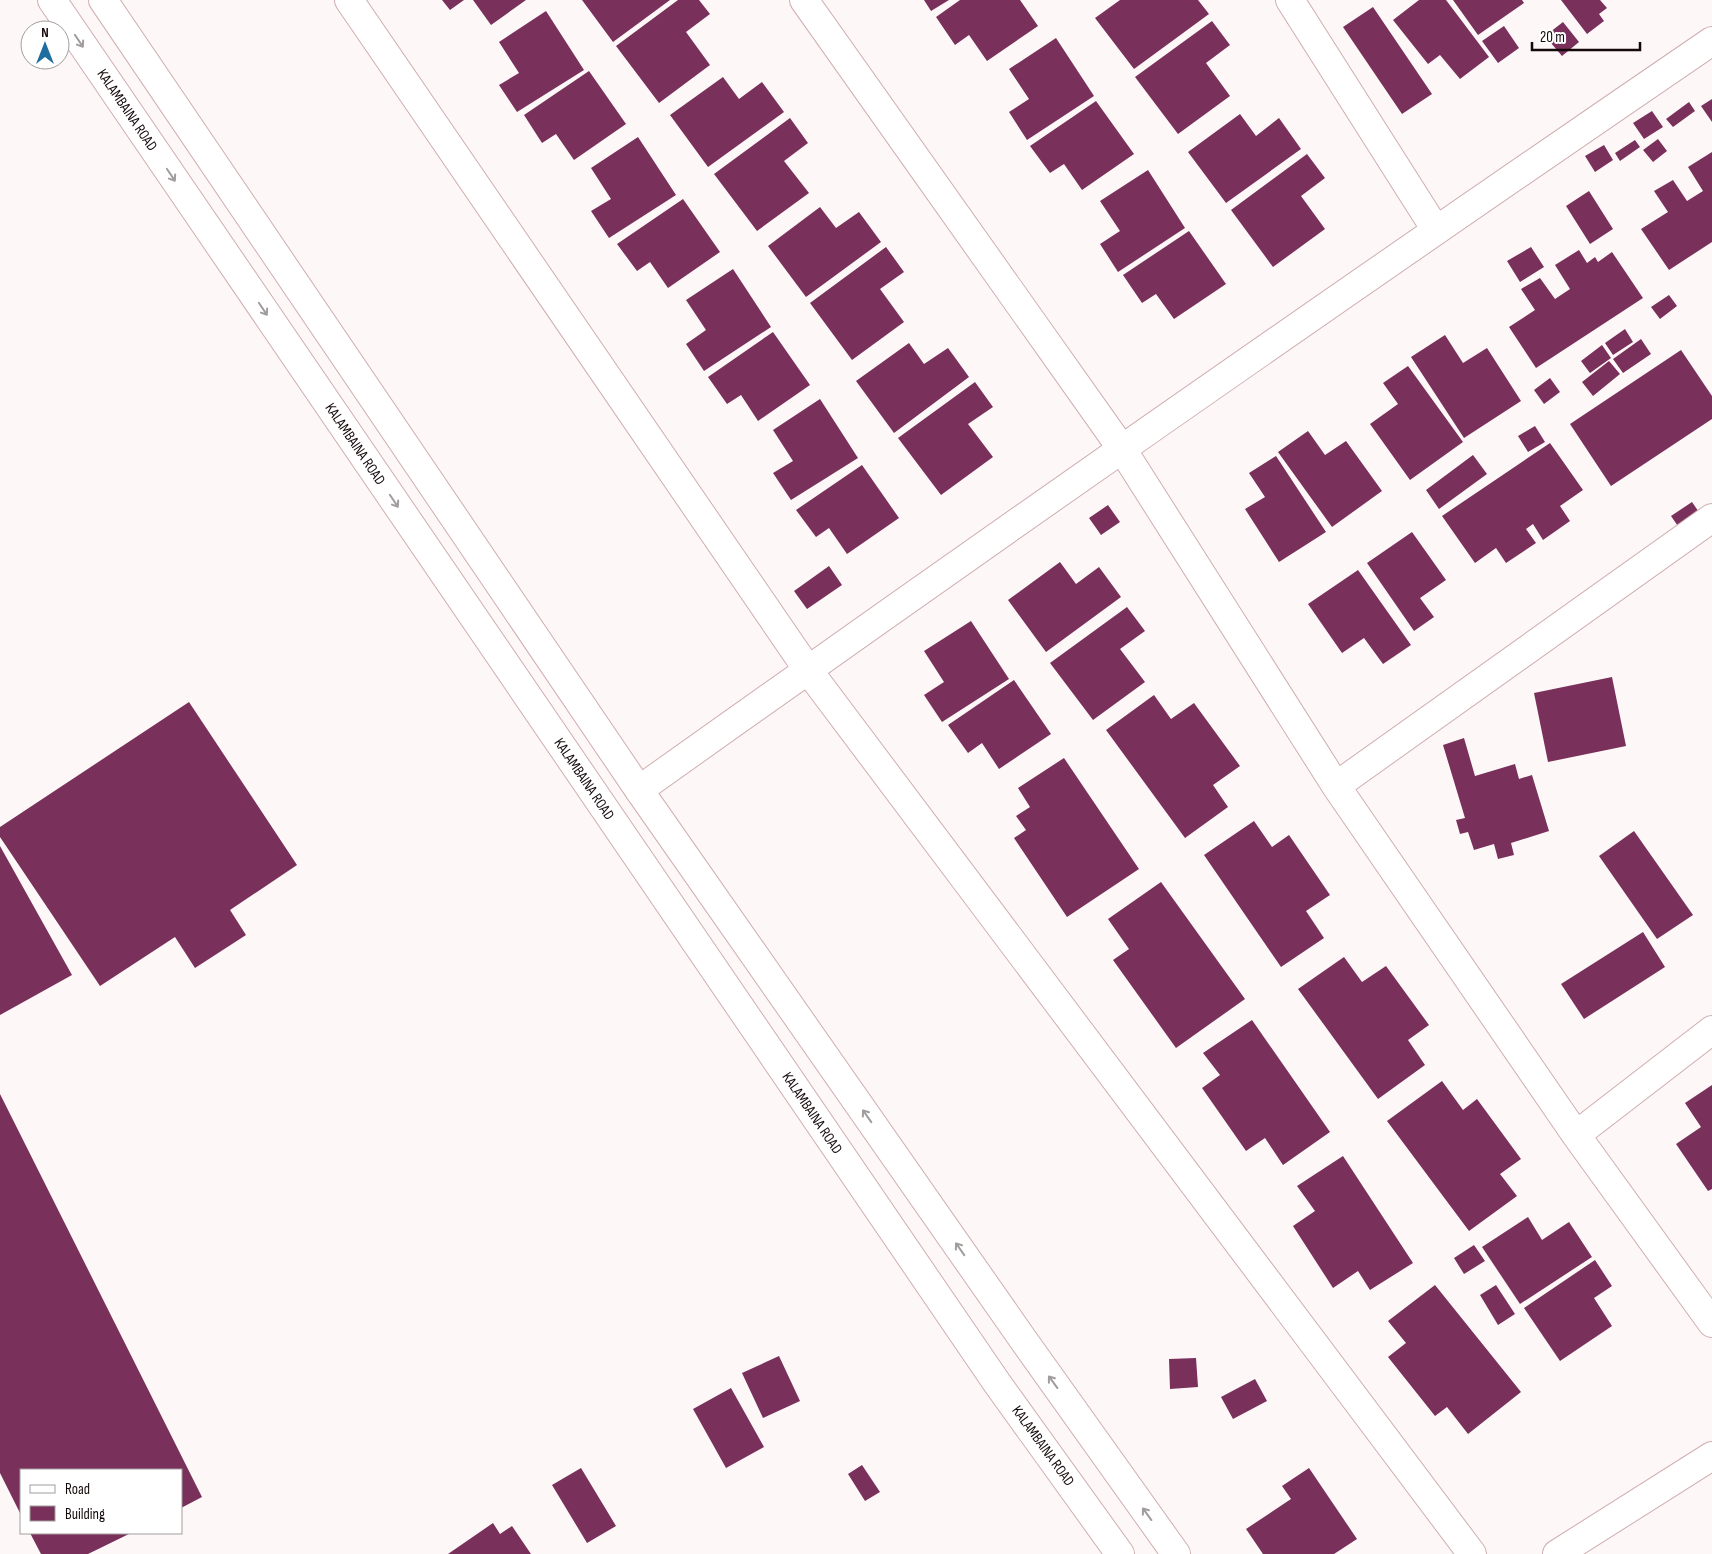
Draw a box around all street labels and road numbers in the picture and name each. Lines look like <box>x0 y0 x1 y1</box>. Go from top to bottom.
street label: KALAMBAINA ROAD <box>93 65 161 155</box>
street label: KALAMBAINA ROAD <box>321 399 389 489</box>
street label: KALAMBAINA ROAD <box>550 734 618 824</box>
street label: KALAMBAINA ROAD <box>778 1068 846 1158</box>
street label: KALAMBAINA ROAD <box>1007 1402 1079 1490</box>

